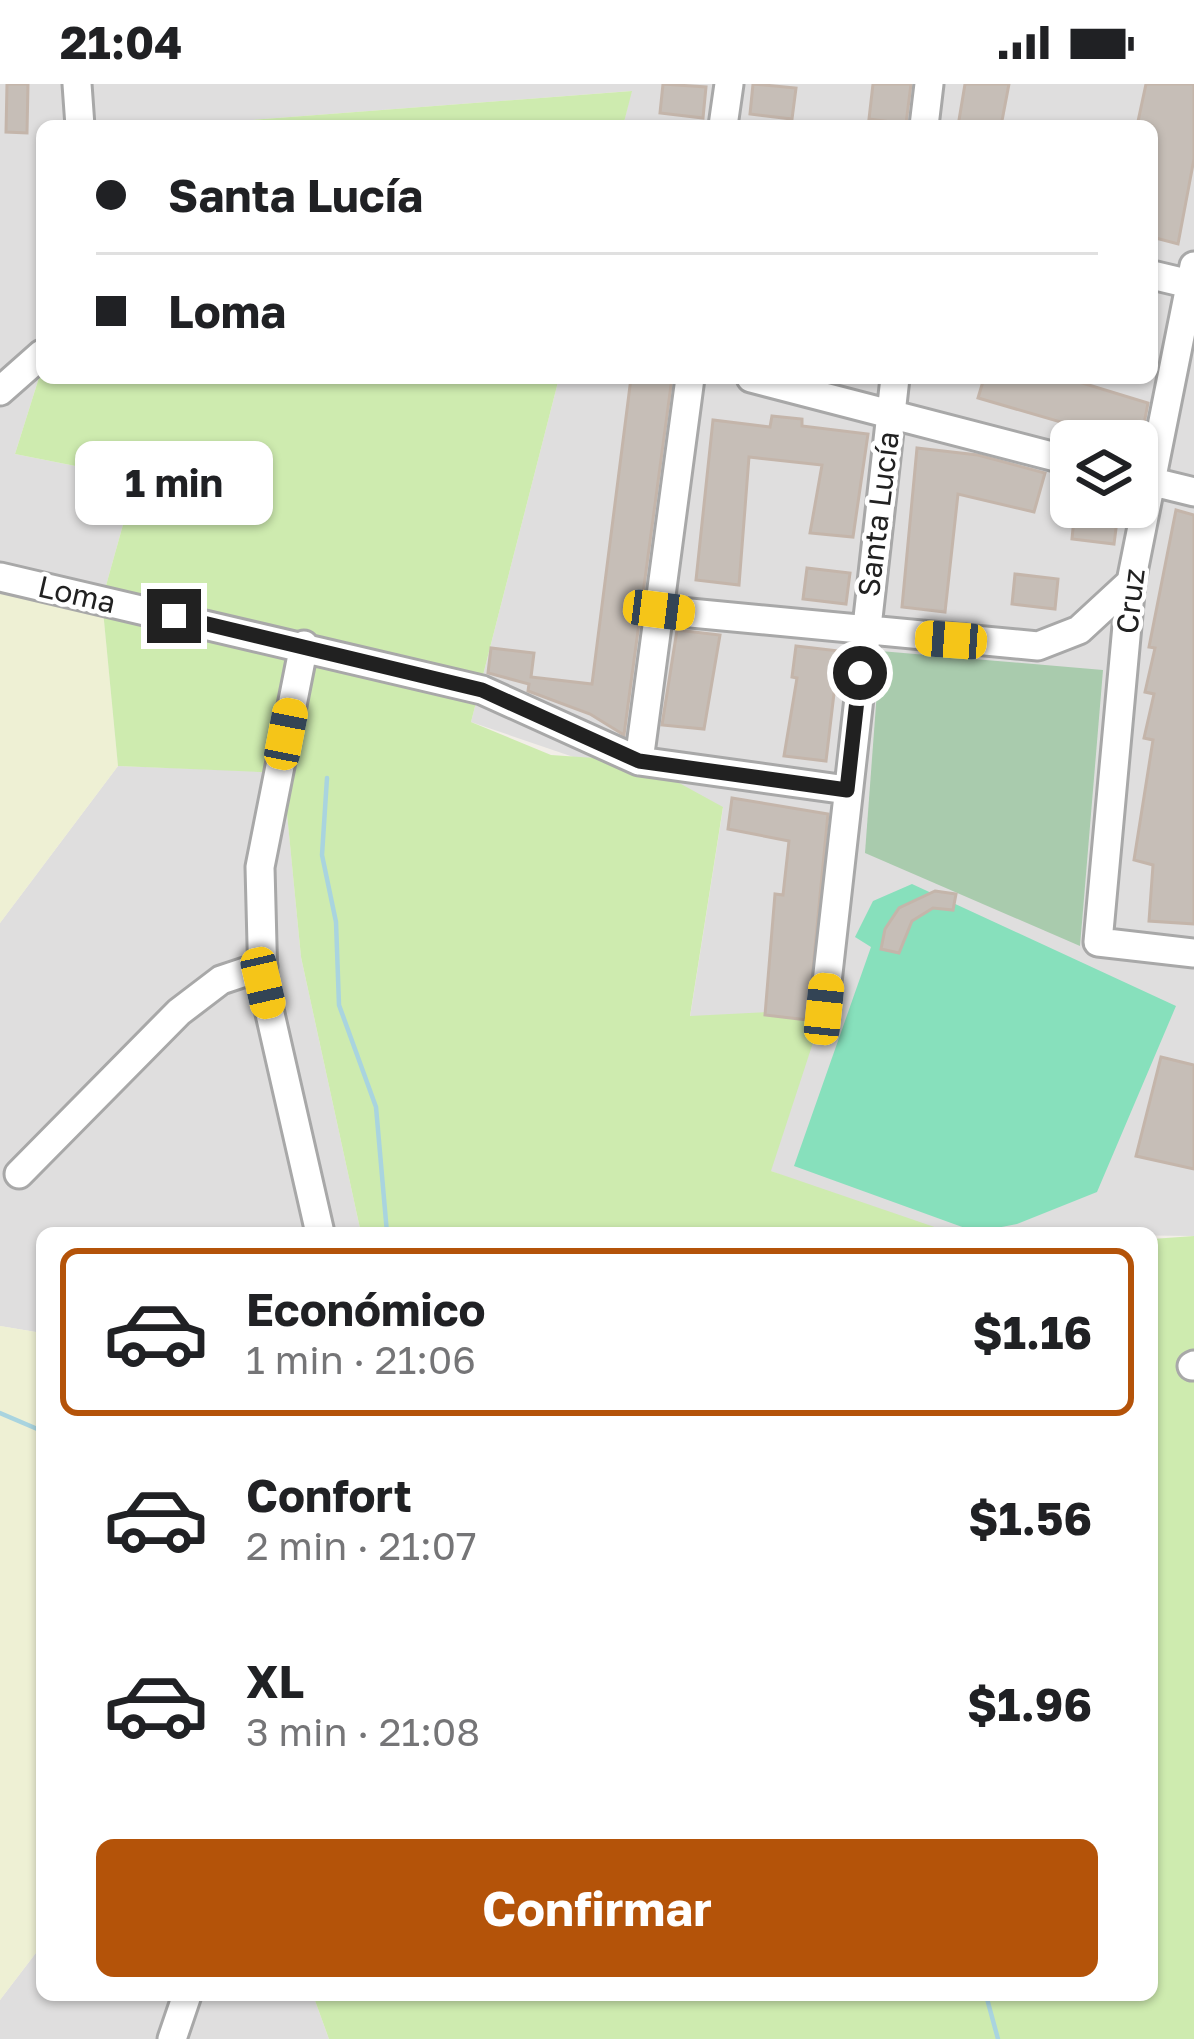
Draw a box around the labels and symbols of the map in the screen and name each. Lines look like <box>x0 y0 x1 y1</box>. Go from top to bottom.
street label: Santa Lucía <box>850 429 906 599</box>
callout: 1 min <box>75 442 273 526</box>
street label: Cruz <box>1108 566 1152 636</box>
street label: Loma <box>35 568 119 620</box>
car <box>621 588 697 632</box>
route end <box>147 589 201 643</box>
car <box>914 620 988 660</box>
route start <box>833 646 887 700</box>
car <box>261 695 311 773</box>
car <box>237 944 289 1022</box>
car <box>802 971 846 1047</box>

